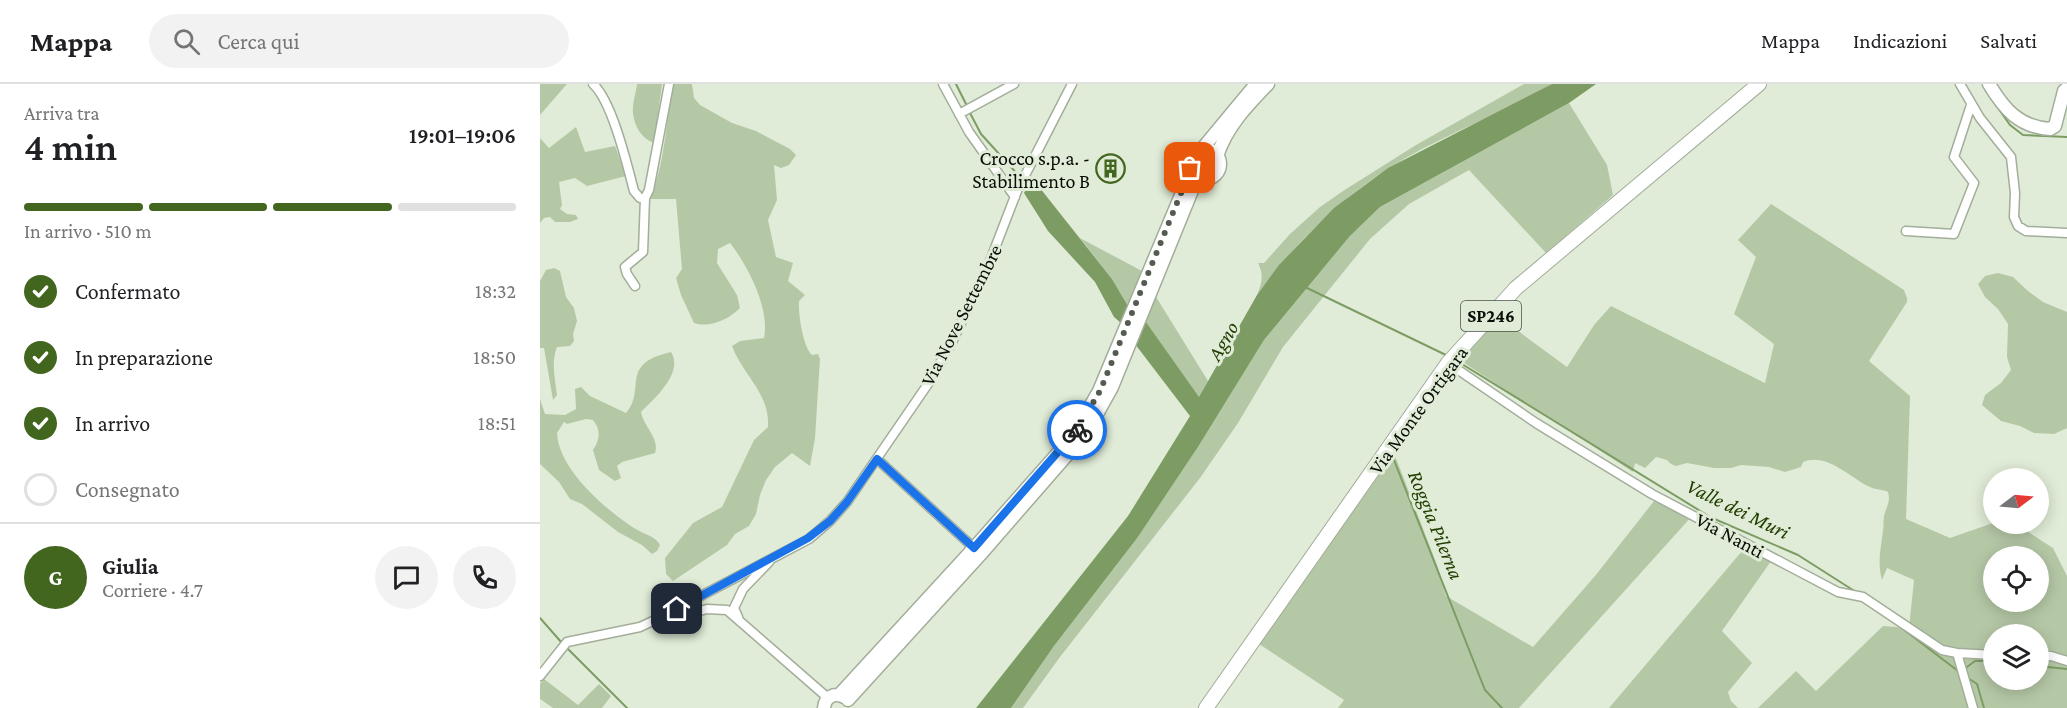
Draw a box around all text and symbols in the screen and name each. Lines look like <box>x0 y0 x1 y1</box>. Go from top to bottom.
search box <box>149 14 569 68</box>
icon: search <box>170 25 203 58</box>
text: Mappa <box>30 26 113 57</box>
text: Cerca qui <box>218 29 300 54</box>
text: Mappa <box>1761 29 1820 53</box>
text: Indicazioni <box>1853 29 1947 53</box>
text: Salvati <box>1980 29 2037 53</box>
text: Arriva tra <box>24 102 100 124</box>
text: 19:01–19:06 <box>409 123 516 148</box>
text: 4 min <box>24 125 117 168</box>
pin <box>1164 142 1215 193</box>
place label: Crocco s.p.a. - Stabilimento B <box>972 147 1090 192</box>
icon: bag <box>1173 151 1206 184</box>
building icon: Crocco s.p.a. - Stabilimento B <box>1095 153 1127 185</box>
text: In arrivo · 510 m <box>24 220 152 242</box>
street label: Via Nove Settembre <box>916 240 1006 389</box>
icon: check <box>24 275 57 308</box>
text: Confermato <box>75 279 180 304</box>
text: 18:32 <box>475 280 516 302</box>
road number: SP246 <box>1461 301 1521 331</box>
water label: Agno <box>1202 317 1244 366</box>
icon: check <box>24 341 57 374</box>
street label: Via Monte Ortigara <box>1364 342 1473 479</box>
text: In preparazione <box>75 345 213 370</box>
text: 18:50 <box>473 346 516 368</box>
courier <box>1047 400 1107 460</box>
icon: check <box>24 407 57 440</box>
text: In arrivo <box>75 411 150 436</box>
text: 18:51 <box>478 412 516 434</box>
icon: bike <box>1061 414 1094 447</box>
water label: Roggia Pilerna <box>1403 467 1469 583</box>
north arrow <box>1983 468 2049 534</box>
map controls <box>1983 468 2049 690</box>
water label: Valle dei Muri <box>1683 474 1794 544</box>
text: Consegnato <box>75 477 180 502</box>
street label: Via Nanti <box>1692 508 1768 562</box>
button: chat <box>375 546 438 609</box>
button: phone <box>453 546 516 609</box>
button: locate <box>1983 546 2049 612</box>
text: Giulia <box>102 554 159 579</box>
text: G <box>48 565 63 590</box>
text: Corriere · 4.7 <box>102 579 203 601</box>
pin <box>651 583 702 634</box>
icon: home <box>660 592 693 625</box>
button: layers <box>1983 624 2049 690</box>

